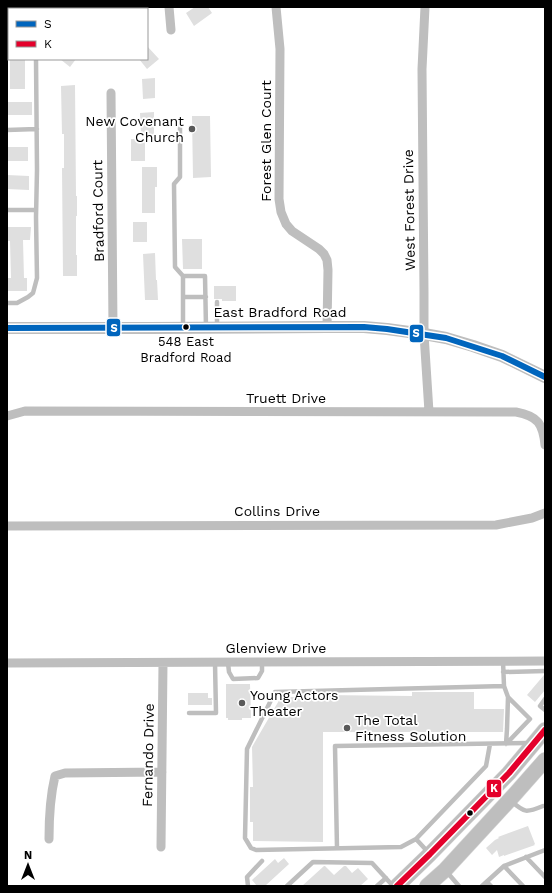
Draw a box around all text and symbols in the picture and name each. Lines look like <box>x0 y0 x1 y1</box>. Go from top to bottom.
legend <box>8 8 148 60</box>
text: S <box>44 17 52 31</box>
text: K <box>44 37 52 51</box>
street label: Forest Glen Court <box>258 80 274 202</box>
place label: New Covenant Church <box>85 113 184 145</box>
marker: New Covenant Church <box>187 124 197 134</box>
street label: West Forest Drive <box>400 149 418 271</box>
street label: Bradford Court <box>89 160 107 262</box>
street label: East Bradford Road <box>213 304 347 320</box>
line badge: S <box>106 318 121 337</box>
text: S <box>110 322 118 335</box>
marker: 548 East Bradford Road <box>181 322 191 332</box>
line badge: S <box>409 324 424 343</box>
text: S <box>412 327 420 340</box>
place label: 548 East Bradford Road <box>140 334 232 365</box>
street label: Truett Drive <box>246 390 326 406</box>
street label: Collins Drive <box>234 503 320 519</box>
street label: Glenview Drive <box>226 640 326 656</box>
place label: Young Actors Theater <box>250 687 338 719</box>
marker: Young Actors Theater <box>237 698 247 708</box>
street label: Fernando Drive <box>139 703 157 807</box>
place label: The Total Fitness Solution <box>355 712 466 744</box>
marker: The Total Fitness Solution <box>342 723 352 733</box>
line badge: K <box>486 779 502 798</box>
text: K <box>490 782 498 795</box>
unlabelled marker <box>465 808 475 818</box>
north arrow <box>8 845 48 885</box>
text: N <box>24 849 32 862</box>

